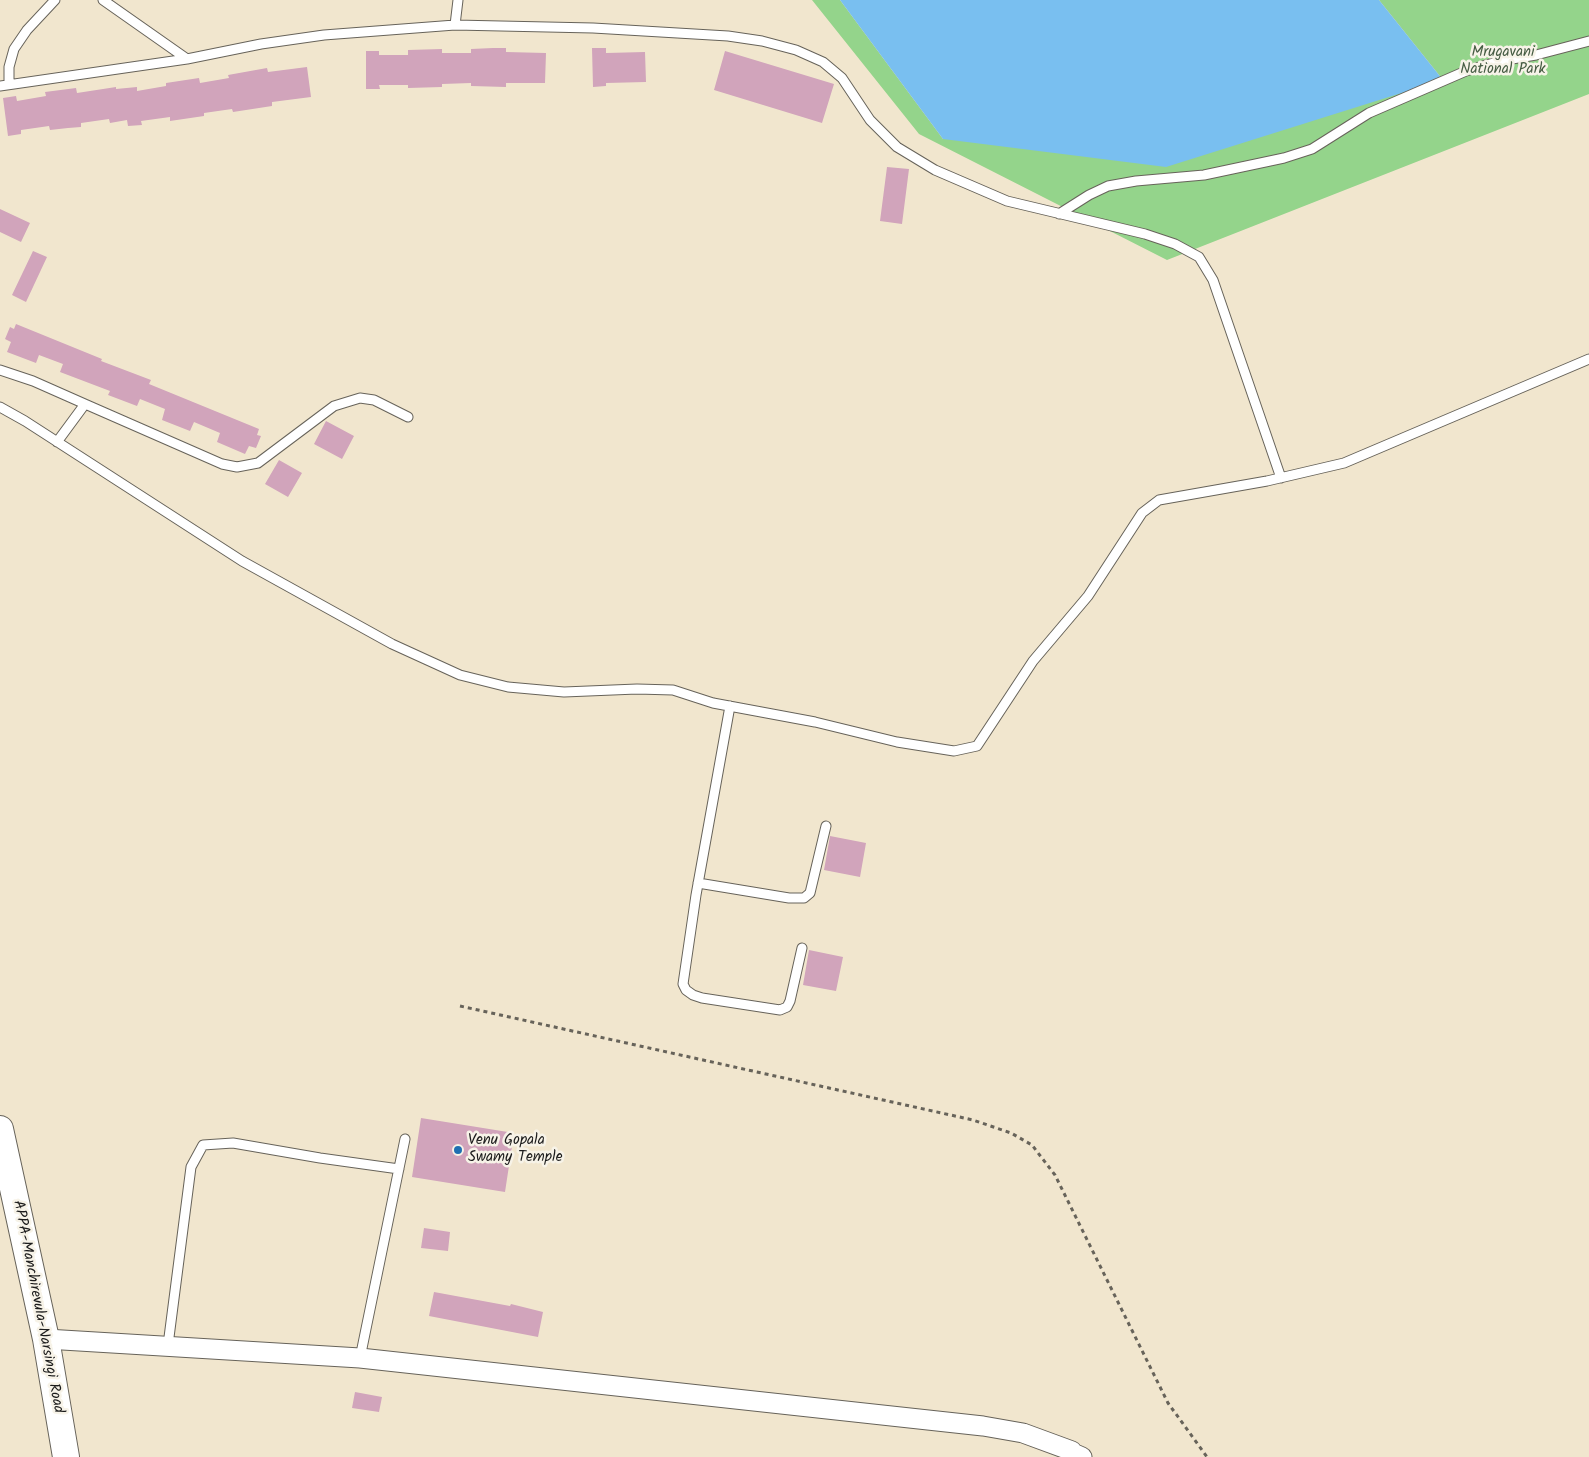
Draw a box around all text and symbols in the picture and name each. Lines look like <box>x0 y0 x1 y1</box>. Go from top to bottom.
park label: Mrugavani National Park <box>1460 44 1546 79</box>
place label: Venu Gopala Swamy Temple <box>468 1132 562 1167</box>
marker: Venu Gopala Swamy Temple <box>452 1144 464 1156</box>
street label: APPA-Manchirevula-Narsingi Road <box>8 1199 66 1415</box>

